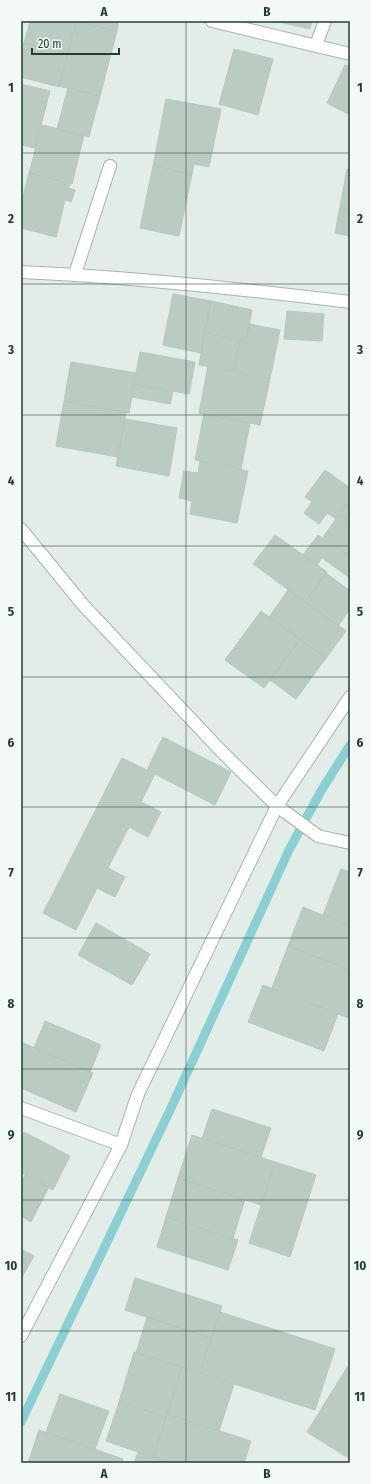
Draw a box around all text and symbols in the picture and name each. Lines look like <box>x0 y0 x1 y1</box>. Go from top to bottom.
text: A <box>99 4 108 19</box>
text: B <box>263 4 271 19</box>
scale bar <box>32 30 119 56</box>
text: 20 m <box>38 37 62 51</box>
text: 1 <box>8 80 14 95</box>
text: 1 <box>357 80 363 95</box>
text: 2 <box>7 211 14 226</box>
text: 2 <box>356 211 363 226</box>
text: 3 <box>7 342 14 357</box>
text: 3 <box>356 342 363 357</box>
text: 4 <box>8 473 15 488</box>
text: 4 <box>357 473 364 488</box>
text: 5 <box>8 604 14 619</box>
text: 5 <box>357 604 363 619</box>
text: 6 <box>8 735 15 750</box>
text: 6 <box>357 735 364 750</box>
text: 7 <box>8 865 14 880</box>
text: 7 <box>357 865 363 880</box>
text: 8 <box>8 996 15 1011</box>
text: 8 <box>357 996 364 1011</box>
text: 9 <box>8 1127 15 1142</box>
text: 9 <box>357 1127 364 1142</box>
text: 10 <box>5 1258 17 1273</box>
text: 10 <box>354 1258 366 1273</box>
text: 11 <box>6 1389 16 1404</box>
text: 11 <box>355 1389 365 1404</box>
text: A <box>99 1466 108 1481</box>
text: B <box>263 1466 271 1481</box>

